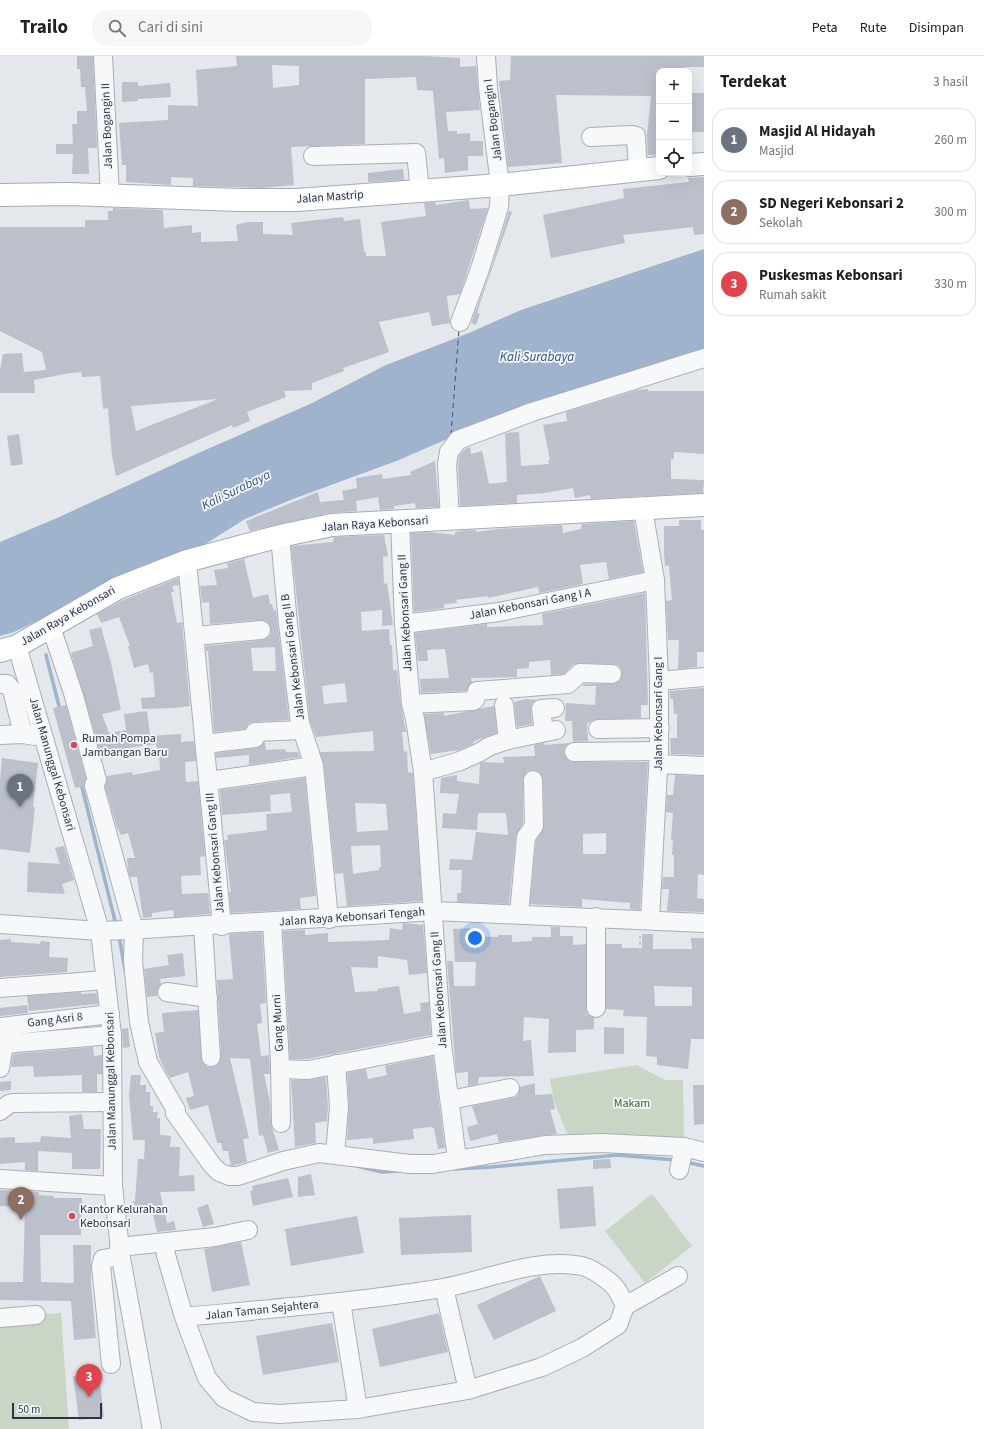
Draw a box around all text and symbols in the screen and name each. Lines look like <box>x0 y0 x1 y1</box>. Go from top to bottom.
search box <box>92 10 372 46</box>
text: Trailo <box>20 14 68 41</box>
icon: search <box>106 17 128 39</box>
text: Cari di sini <box>138 17 203 38</box>
text: Peta <box>812 18 838 38</box>
text: Rute <box>860 18 887 38</box>
text: Disimpan <box>909 18 964 38</box>
map controls <box>656 68 692 176</box>
button: + <box>656 68 692 104</box>
text: Terdekat <box>720 70 786 94</box>
text: 3 hasil <box>933 73 968 91</box>
street label: Jalan Bogangin I <box>480 78 506 162</box>
street label: Jalan Bogangin II <box>97 83 117 169</box>
button: − <box>656 104 692 140</box>
text: Masjid Al Hidayah <box>759 121 876 142</box>
text: 1 <box>731 131 737 149</box>
text: 260 m <box>934 131 967 149</box>
button: locate <box>656 140 692 176</box>
text: Masjid <box>759 142 794 160</box>
street label: Jalan Mastrip <box>296 186 364 208</box>
text: SD Negeri Kebonsari 2 <box>759 193 904 214</box>
text: 2 <box>731 203 737 221</box>
text: 300 m <box>934 203 967 221</box>
text: Sekolah <box>759 214 803 232</box>
text: Puskesmas Kebonsari <box>759 265 903 286</box>
text: 3 <box>731 275 737 293</box>
text: 330 m <box>934 275 967 293</box>
text: Rumah sakit <box>759 286 827 304</box>
water label: Kali Surabaya <box>500 348 574 366</box>
water label: Kali Surabaya <box>199 466 273 514</box>
street label: Jalan Raya Kebonsari <box>321 512 429 536</box>
street label: Jalan Kebonsari Gang II <box>393 554 417 672</box>
street label: Jalan Raya Kebonsari <box>17 582 119 650</box>
street label: Jalan Kebonsari Gang I A <box>468 584 593 624</box>
street label: Jalan Kebonsari Gang II B <box>277 593 309 721</box>
street label: Jalan Kebonsari Gang I <box>650 657 667 771</box>
street label: Jalan Manunggal Kebonsari <box>25 695 79 833</box>
place label: Rumah Pompa Jambangan Baru <box>82 730 168 761</box>
marker: Rumah Pompa Jambangan Baru <box>69 740 79 750</box>
pin: 1 <box>7 774 33 807</box>
street label: Jalan Kebonsari Gang III <box>201 792 229 914</box>
street label: Jalan Raya Kebonsari Tengah <box>278 903 426 931</box>
your location <box>465 928 485 948</box>
street label: Jalan Kebonsari Gang II <box>426 931 452 1049</box>
street label: Gang Murni <box>268 994 288 1052</box>
street label: Gang Asri 8 <box>26 1008 84 1032</box>
street label: Jalan Manunggal Kebonsari <box>101 1012 121 1150</box>
park label: Makam <box>614 1095 650 1112</box>
pin: 2 <box>8 1187 34 1220</box>
place label: Kantor Kelurahan Kebonsari <box>80 1201 168 1232</box>
marker: Kantor Kelurahan Kebonsari <box>67 1211 77 1221</box>
street label: Jalan Taman Sejahtera <box>204 1296 320 1324</box>
pin: 3 <box>76 1364 102 1397</box>
scale bar <box>12 1401 102 1420</box>
text: 50 m <box>18 1402 40 1417</box>

